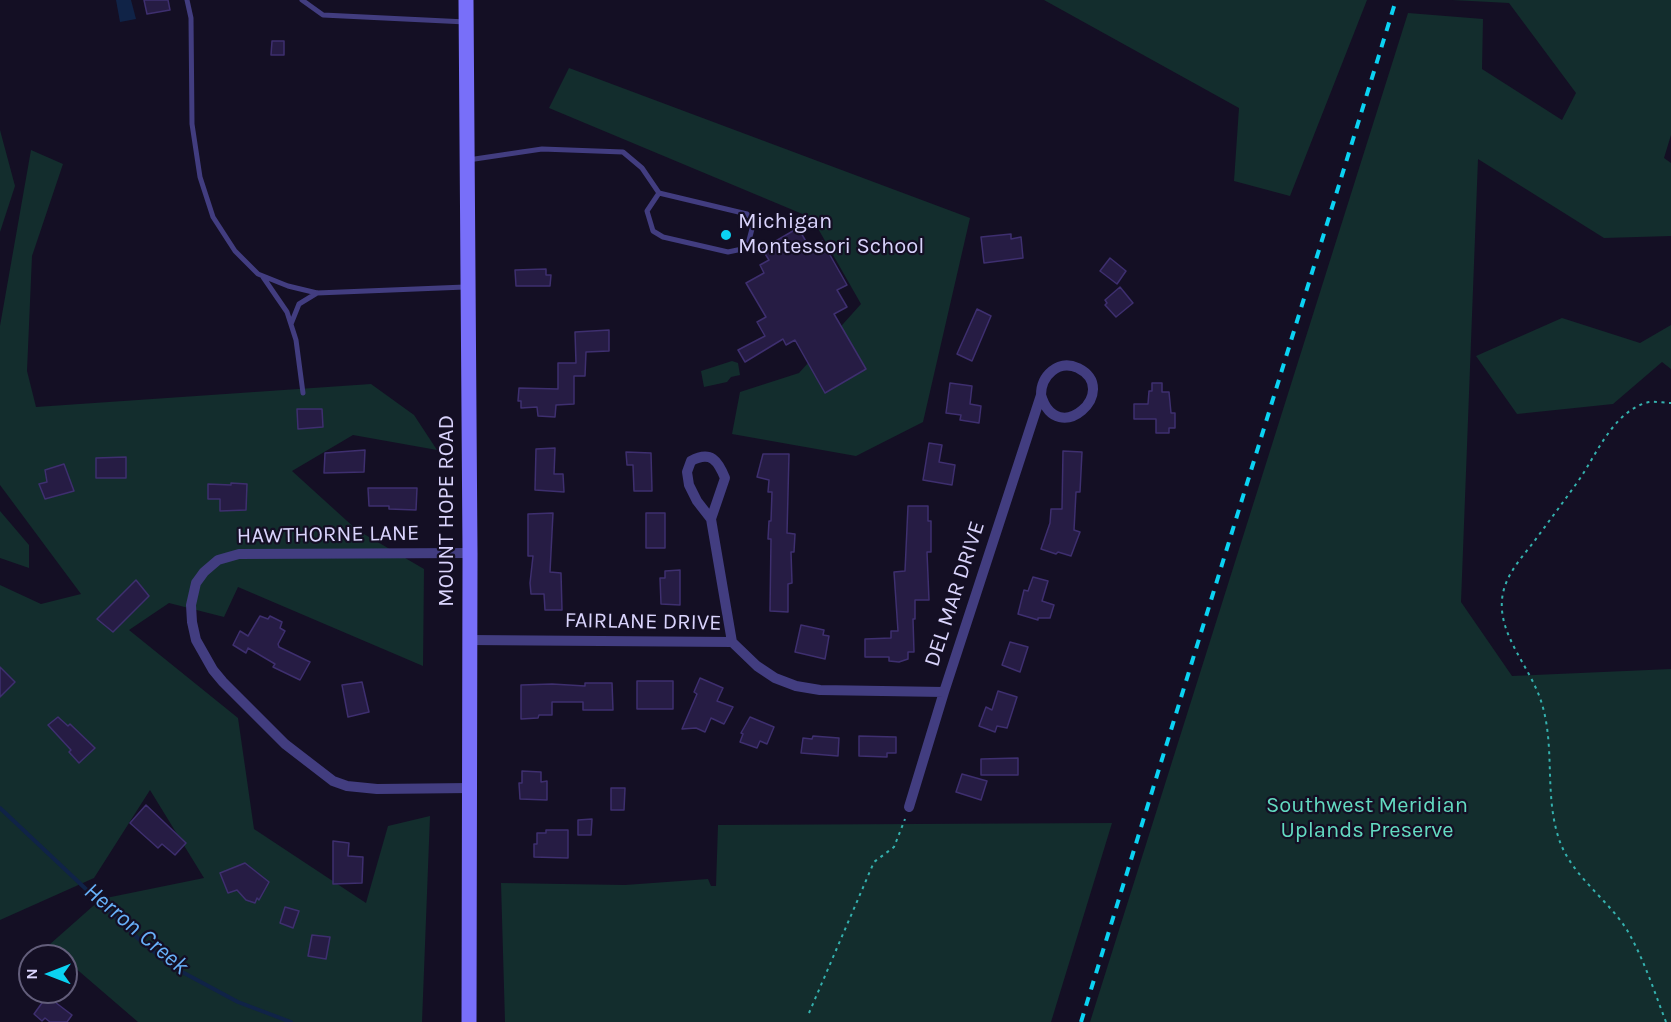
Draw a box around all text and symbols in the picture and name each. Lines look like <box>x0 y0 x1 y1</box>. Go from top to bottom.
place label: Michigan Montessori School <box>738 209 925 260</box>
marker: Michigan Montessori School <box>719 228 733 242</box>
street label: MOUNT HOPE ROAD <box>434 415 460 607</box>
street label: DEL MAR DRIVE <box>919 518 991 670</box>
street label: HAWTHORNE LANE <box>236 520 420 550</box>
street label: FAIRLANE DRIVE <box>564 607 722 637</box>
park label: Southwest Meridian Uplands Preserve <box>1266 793 1468 844</box>
water label: Herron Creek <box>78 877 194 981</box>
north arrow <box>18 944 78 1004</box>
text: N <box>22 968 41 980</box>

